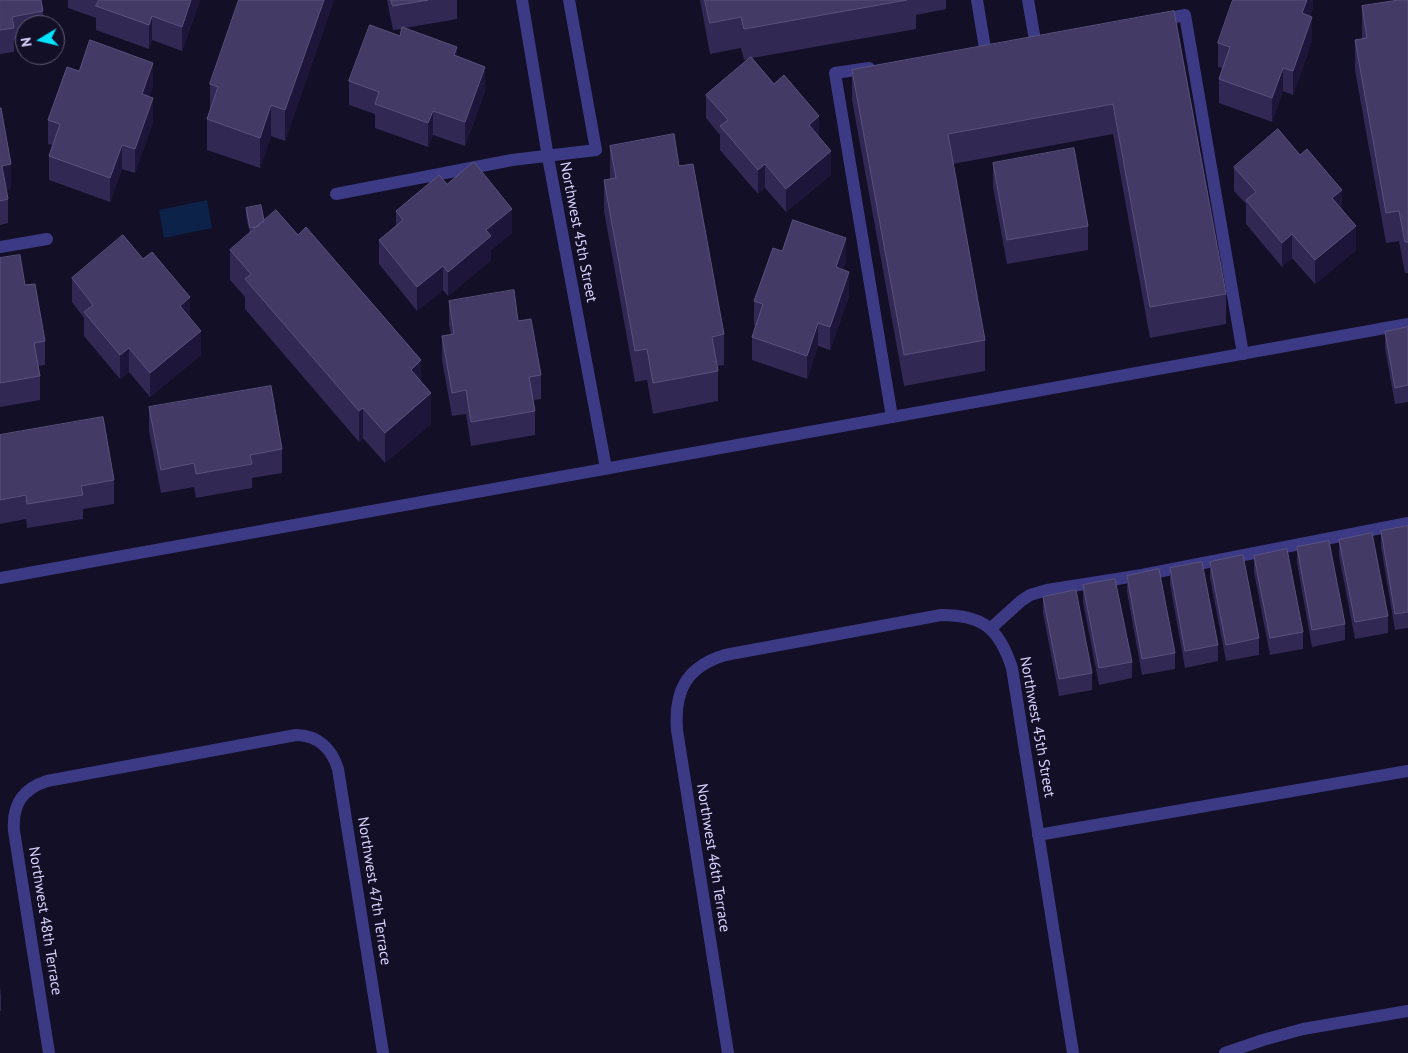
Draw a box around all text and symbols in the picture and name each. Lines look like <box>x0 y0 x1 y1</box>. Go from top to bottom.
north arrow <box>15 15 65 65</box>
text: N <box>17 36 36 48</box>
street label: Northwest 45th Street <box>556 160 600 304</box>
street label: Northwest 45th Street <box>1016 655 1058 799</box>
street label: Northwest 46th Terrace <box>692 782 734 934</box>
street label: Northwest 47th Terrace <box>353 816 395 966</box>
street label: Northwest 48th Terrace <box>24 845 66 997</box>

